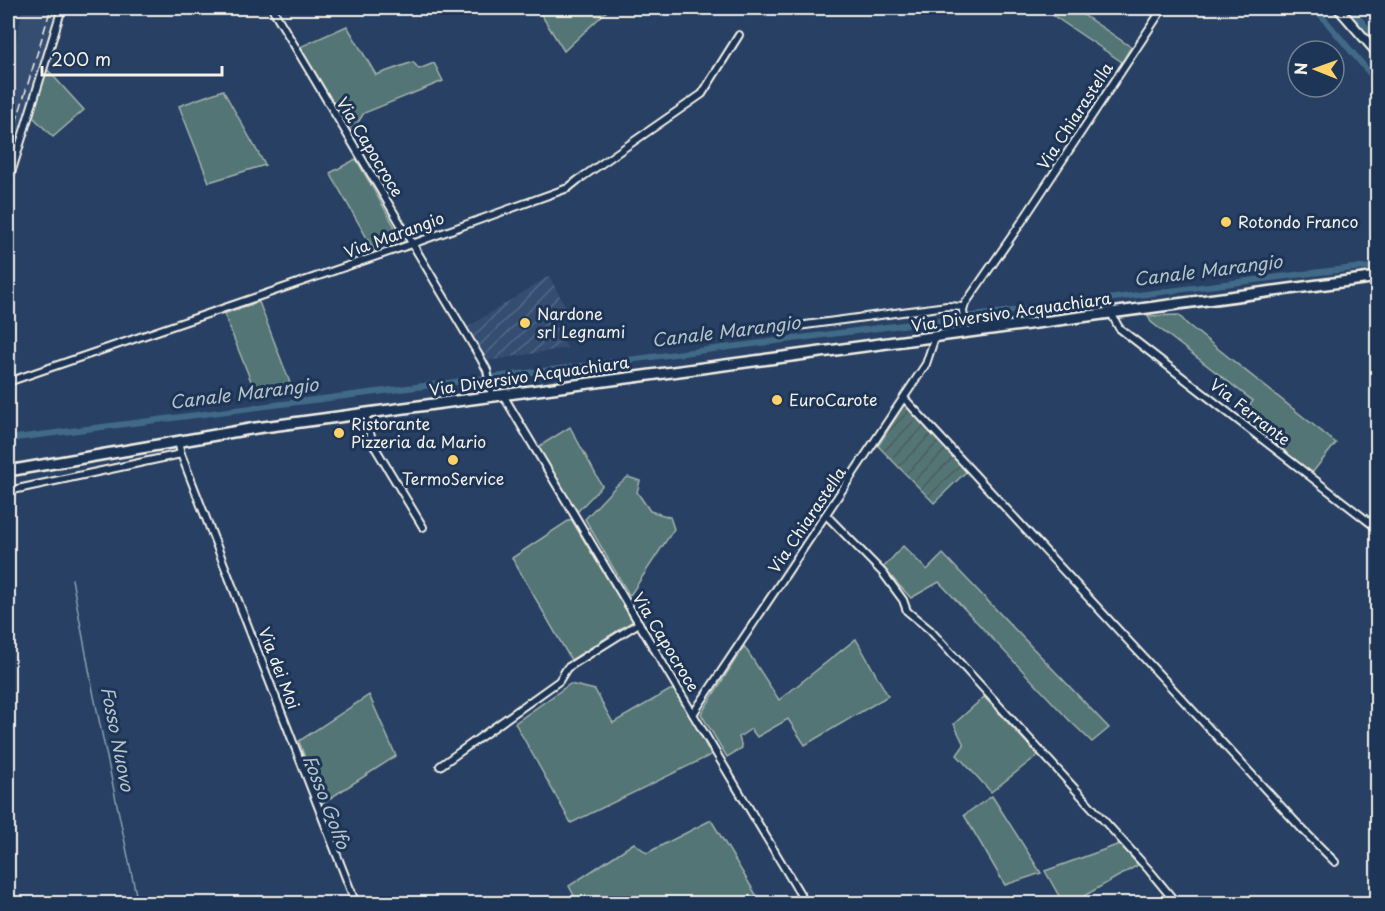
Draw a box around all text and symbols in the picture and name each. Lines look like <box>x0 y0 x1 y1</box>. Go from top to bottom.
scale bar <box>42 39 222 77</box>
north arrow <box>1286 39 1346 99</box>
text: 200 m <box>51 45 111 72</box>
street label: Via Chiarastella <box>1030 56 1118 174</box>
text: N <box>1288 62 1312 75</box>
street label: Via Capocroce <box>332 92 410 201</box>
street label: Via Marangio <box>340 205 447 263</box>
place label: Rotondo Franco <box>1238 209 1358 233</box>
marker: Rotondo Franco <box>1219 215 1233 229</box>
water label: Canale Marangio <box>1132 247 1284 292</box>
street label: Via Diversivo Acquachiara <box>909 285 1112 337</box>
place label: Nardone srl Legnami <box>537 301 625 343</box>
water label: Canale Marangio <box>650 308 802 353</box>
marker: Nardone srl Legnami <box>518 316 532 330</box>
street label: Via Diversivo Acquachiara <box>427 349 630 401</box>
water label: Canale Marangio <box>168 370 320 415</box>
street label: Via Ferrante <box>1205 372 1296 450</box>
place label: EuroCarote <box>789 387 877 411</box>
marker: EuroCarote <box>770 393 784 407</box>
place label: Ristorante Pizzeria da Mario <box>351 411 486 453</box>
marker: Ristorante Pizzeria da Mario <box>332 426 346 440</box>
marker: TermoService <box>446 453 460 467</box>
street label: Via Chiarastella <box>762 461 851 578</box>
place label: TermoService <box>402 466 504 490</box>
street label: Via Capocroce <box>628 587 706 696</box>
street label: Via dei Moi <box>253 623 307 712</box>
water label: Fosso Nuovo <box>95 684 142 794</box>
water label: Fosso Golfo <box>297 750 358 853</box>

